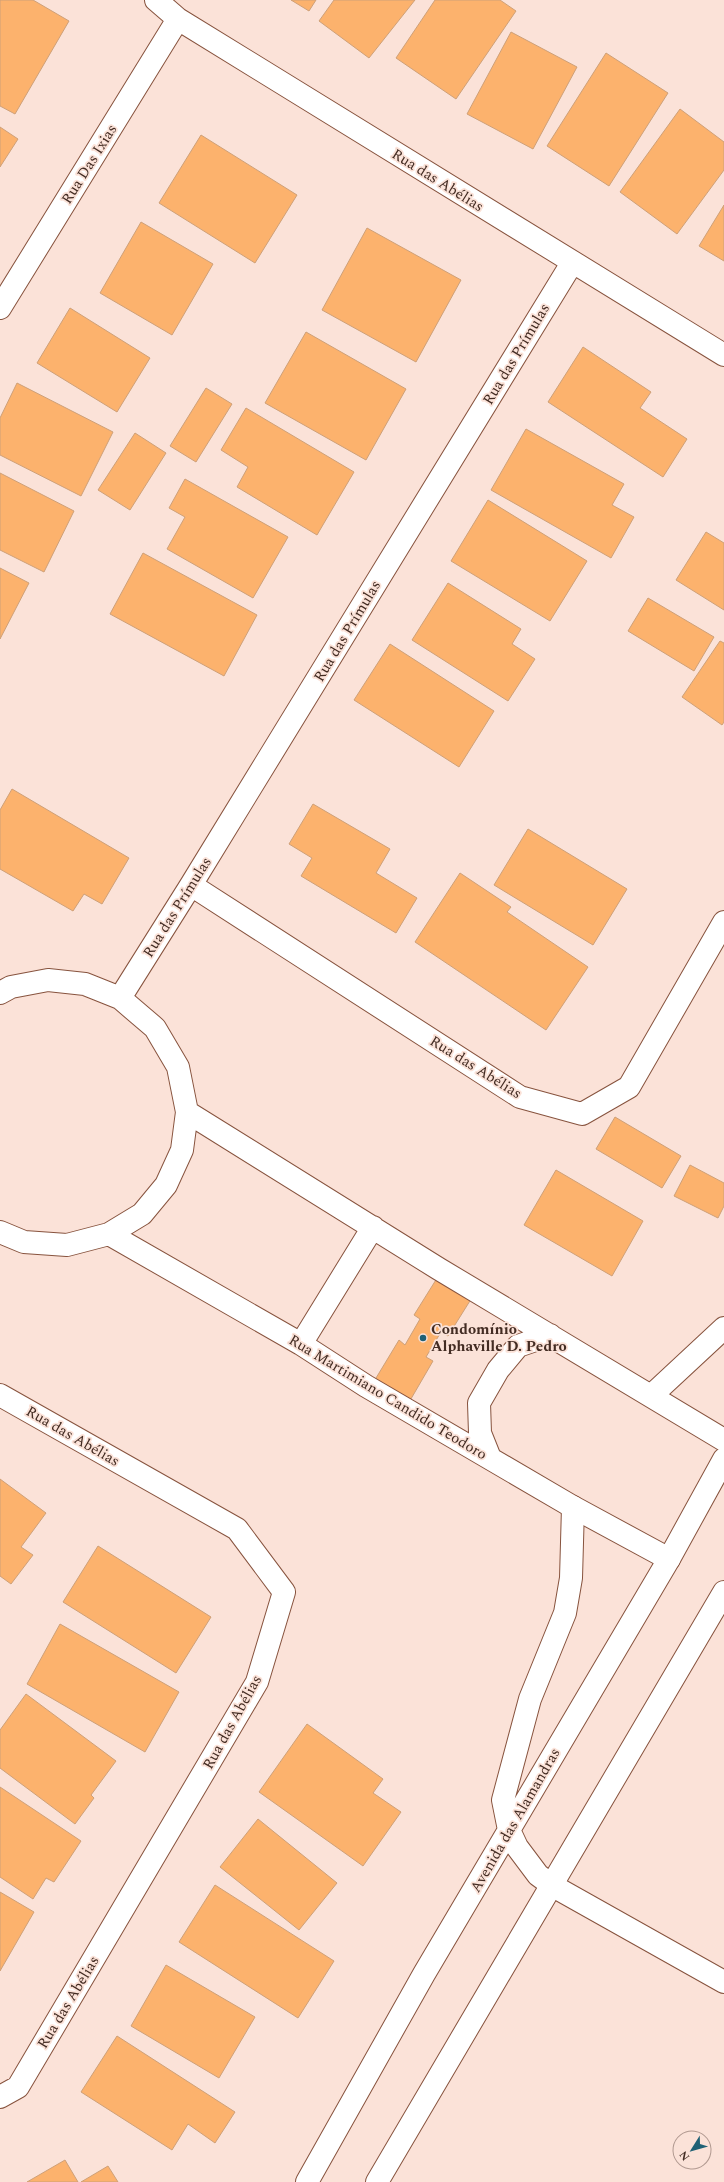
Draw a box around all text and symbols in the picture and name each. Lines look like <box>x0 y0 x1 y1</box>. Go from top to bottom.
street label: Rua Das Ixias <box>56 120 123 209</box>
street label: Rua das Abélias <box>387 143 488 218</box>
street label: Rua das Prímulas <box>477 299 556 409</box>
street label: Rua das Prímulas <box>308 576 387 686</box>
street label: Rua das Prímulas <box>137 852 218 962</box>
street label: Rua das Abélias <box>425 1030 526 1105</box>
place label: Condomínio Alphaville D. Pedro <box>431 1318 567 1358</box>
street label: Rua Martimiano Candido Teodoro <box>284 1329 491 1466</box>
marker: Condomínio Alphaville D. Pedro <box>418 1333 428 1343</box>
street label: Rua das Abélias <box>22 1400 124 1473</box>
street label: Rua das Abélias <box>197 1671 268 1774</box>
street label: Avenida das Alamandras <box>464 1744 566 1897</box>
street label: Rua das Abélias <box>32 1951 105 2053</box>
north arrow <box>672 2130 712 2170</box>
text: N <box>675 2147 694 2164</box>

